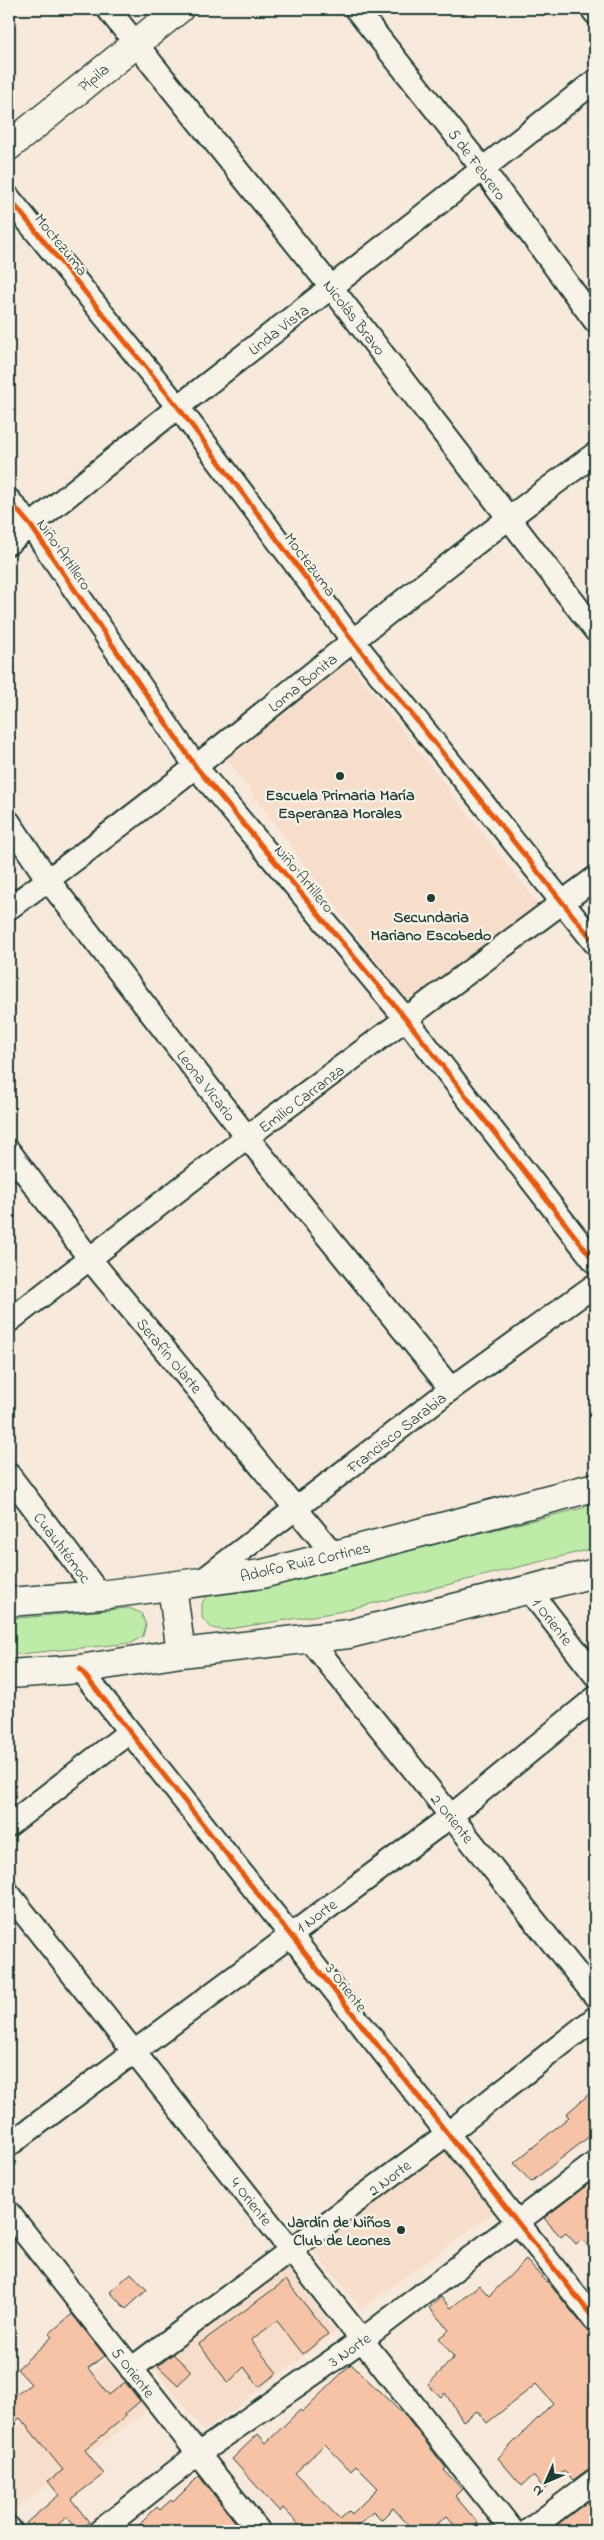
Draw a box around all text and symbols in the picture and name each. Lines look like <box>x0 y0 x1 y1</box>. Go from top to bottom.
street label: Pípila <box>73 58 115 99</box>
street label: 5 de Febrero <box>441 124 511 206</box>
street label: Moctezuma <box>28 209 93 282</box>
street label: Nicolás Bravo <box>316 275 391 361</box>
street label: Linda Vista <box>244 299 315 362</box>
street label: Niño Artillero <box>30 514 97 596</box>
street label: Moctezuma <box>277 528 341 602</box>
street label: Loma Bonita <box>263 648 343 719</box>
marker: Escuela Primaria María Esperanza Morales <box>334 770 346 782</box>
place label: Escuela Primaria María Esperanza Morales <box>265 784 415 826</box>
street label: Niño Artillero <box>268 840 339 919</box>
marker: Secundaria Mariano Escobedo <box>425 892 437 904</box>
place label: Secundaria Mariano Escobedo <box>371 906 491 948</box>
street label: Leona Vicario <box>170 1045 241 1127</box>
street label: Emilio Carranza <box>254 1059 350 1140</box>
street label: Serafín Olarte <box>130 1313 208 1400</box>
street label: Francisco Sarabia <box>342 1387 452 1481</box>
street label: Cuauhtémoc <box>27 1508 97 1590</box>
street label: Adolfo Ruiz Cortines <box>238 1536 373 1590</box>
street label: 1 Oriente <box>525 1593 578 1652</box>
street label: 2 Oriente <box>424 1789 480 1850</box>
street label: 1 Norte <box>292 1893 343 1940</box>
street label: 3 Oriente <box>319 1959 373 2019</box>
street label: 2 Norte <box>364 2154 417 2203</box>
street label: 4 Oriente <box>224 2173 278 2233</box>
place label: Jardín de Niños Club de Leones <box>288 2211 391 2253</box>
marker: Jardín de Niños Club de Leones <box>395 2224 407 2236</box>
street label: 3 Norte <box>324 2327 377 2374</box>
street label: 5 Oriente <box>105 2343 161 2405</box>
north arrow <box>522 2458 572 2508</box>
text: N <box>527 2479 549 2501</box>

